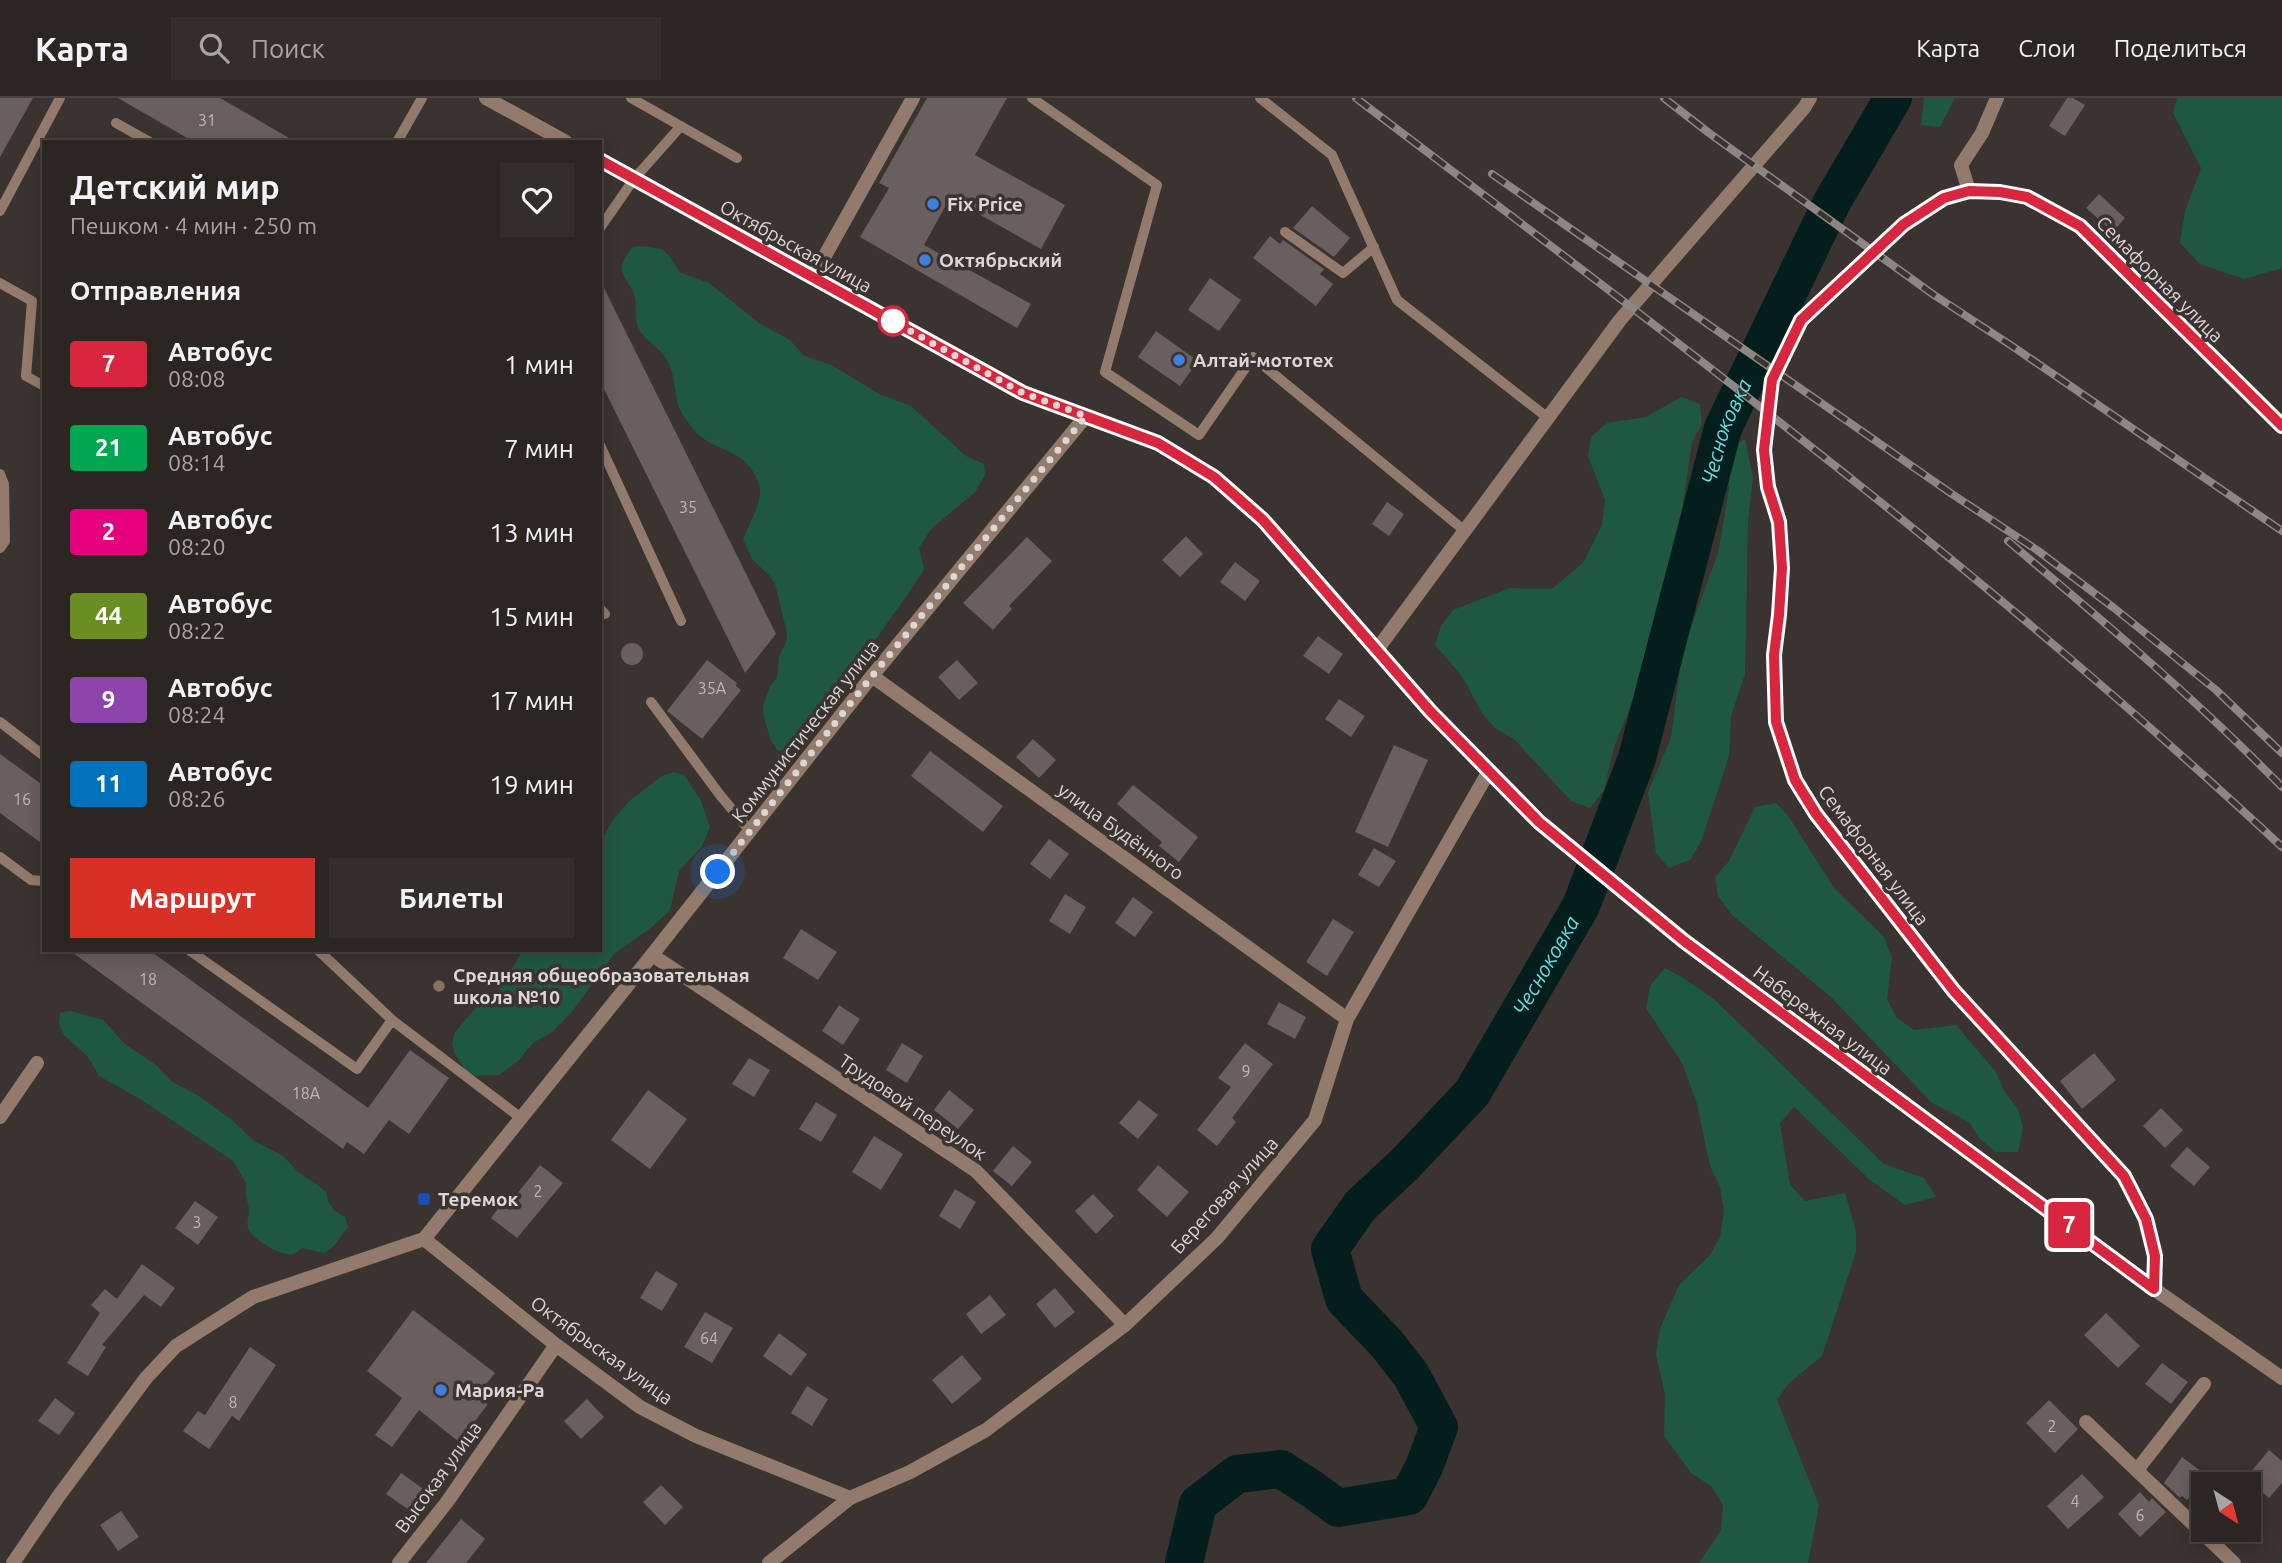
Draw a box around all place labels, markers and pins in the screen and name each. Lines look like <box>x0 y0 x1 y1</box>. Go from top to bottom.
place label: Fix Price <box>947 193 1023 215</box>
marker: Fix Price <box>925 196 941 212</box>
place label: Октябрьский <box>939 249 1062 271</box>
marker: Октябрьский <box>917 252 933 268</box>
unlabelled marker <box>878 306 908 336</box>
place label: Алтай-мототех <box>1193 349 1334 371</box>
marker: Алтай-мототех <box>1171 352 1187 368</box>
place label: Средняя общеобразовательная школа №10 <box>453 964 750 1008</box>
marker: Средняя общеобразовательная школа №10 <box>431 978 447 994</box>
place label: Теремок <box>438 1188 519 1210</box>
marker: Теремок <box>416 1191 432 1207</box>
place label: Мария-Ра <box>455 1379 545 1401</box>
marker: Мария-Ра <box>433 1382 449 1398</box>

